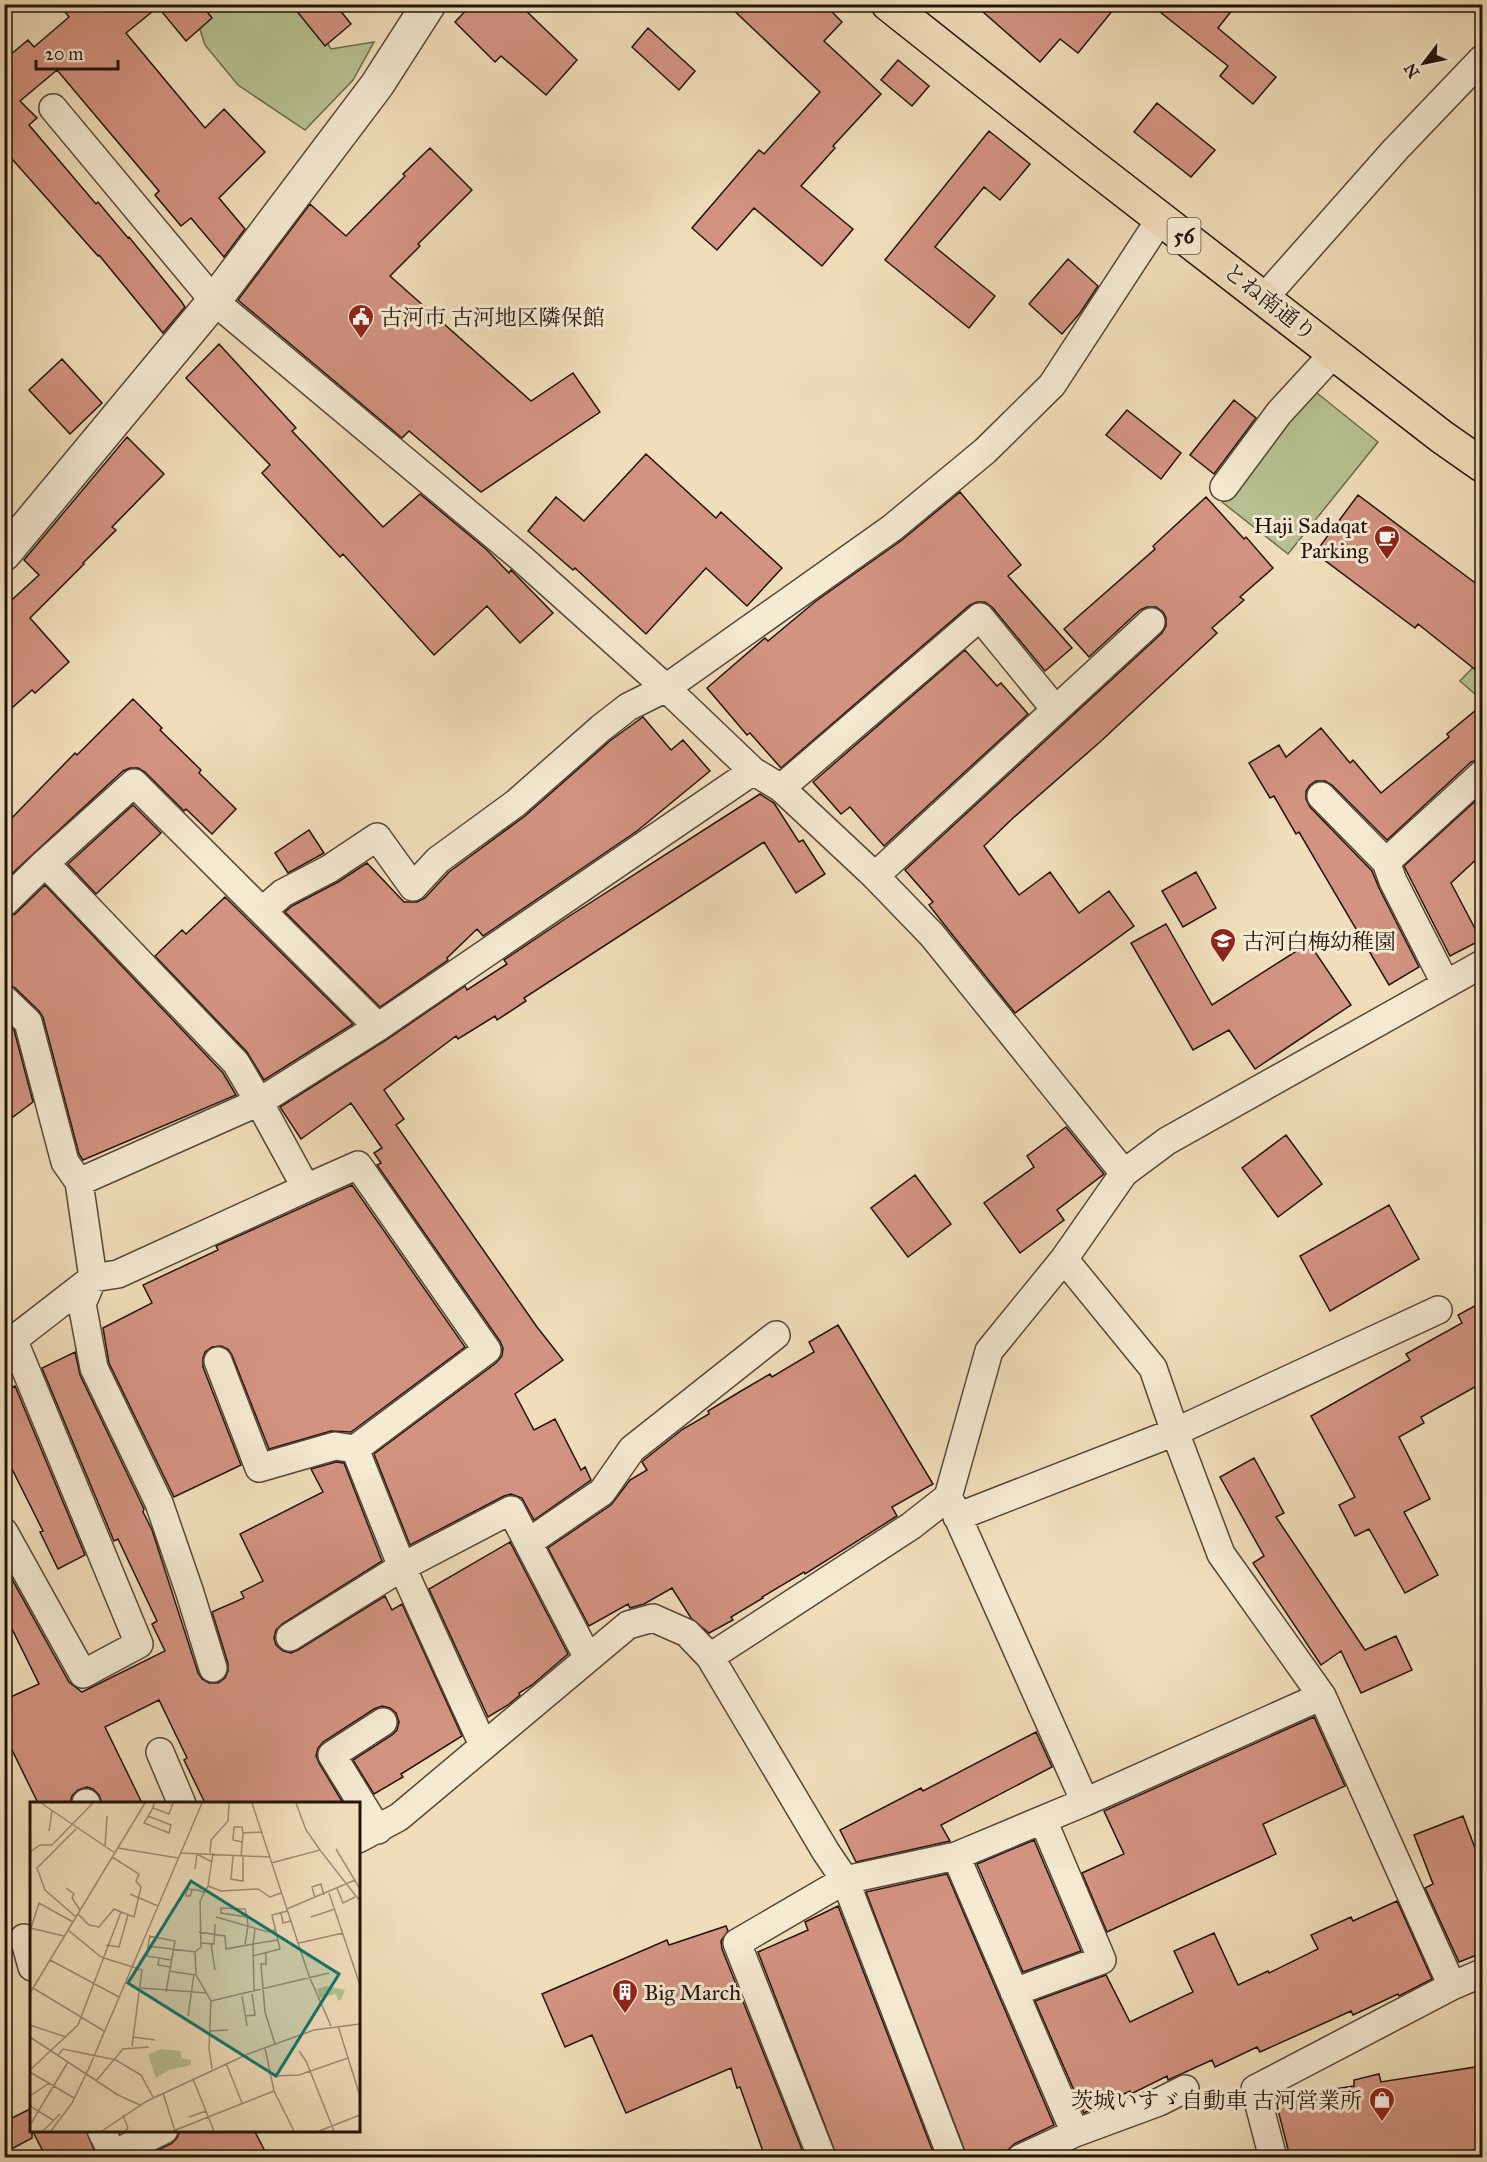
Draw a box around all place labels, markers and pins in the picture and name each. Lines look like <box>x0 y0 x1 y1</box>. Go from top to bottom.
public building icon: 古河市 古河地区隣保館 <box>346 302 376 340</box>
place label: 古河市 古河地区隣保館 <box>380 304 605 331</box>
place label: Haji Sadaqat Parking <box>1254 512 1369 564</box>
cafe icon: Haji Sadaqat Parking <box>1372 523 1402 561</box>
school or university icon: 古河白梅幼稚園 <box>1208 926 1238 964</box>
place label: 古河白梅幼稚園 <box>1242 928 1396 955</box>
building icon: Big March <box>610 1977 640 2015</box>
place label: Big March <box>644 1979 741 2006</box>
shop icon: 茨城いすゞ自動車 古河営業所 <box>1367 2085 1397 2123</box>
place label: 茨城いすゞ自動車 古河営業所 <box>1071 2087 1362 2114</box>

